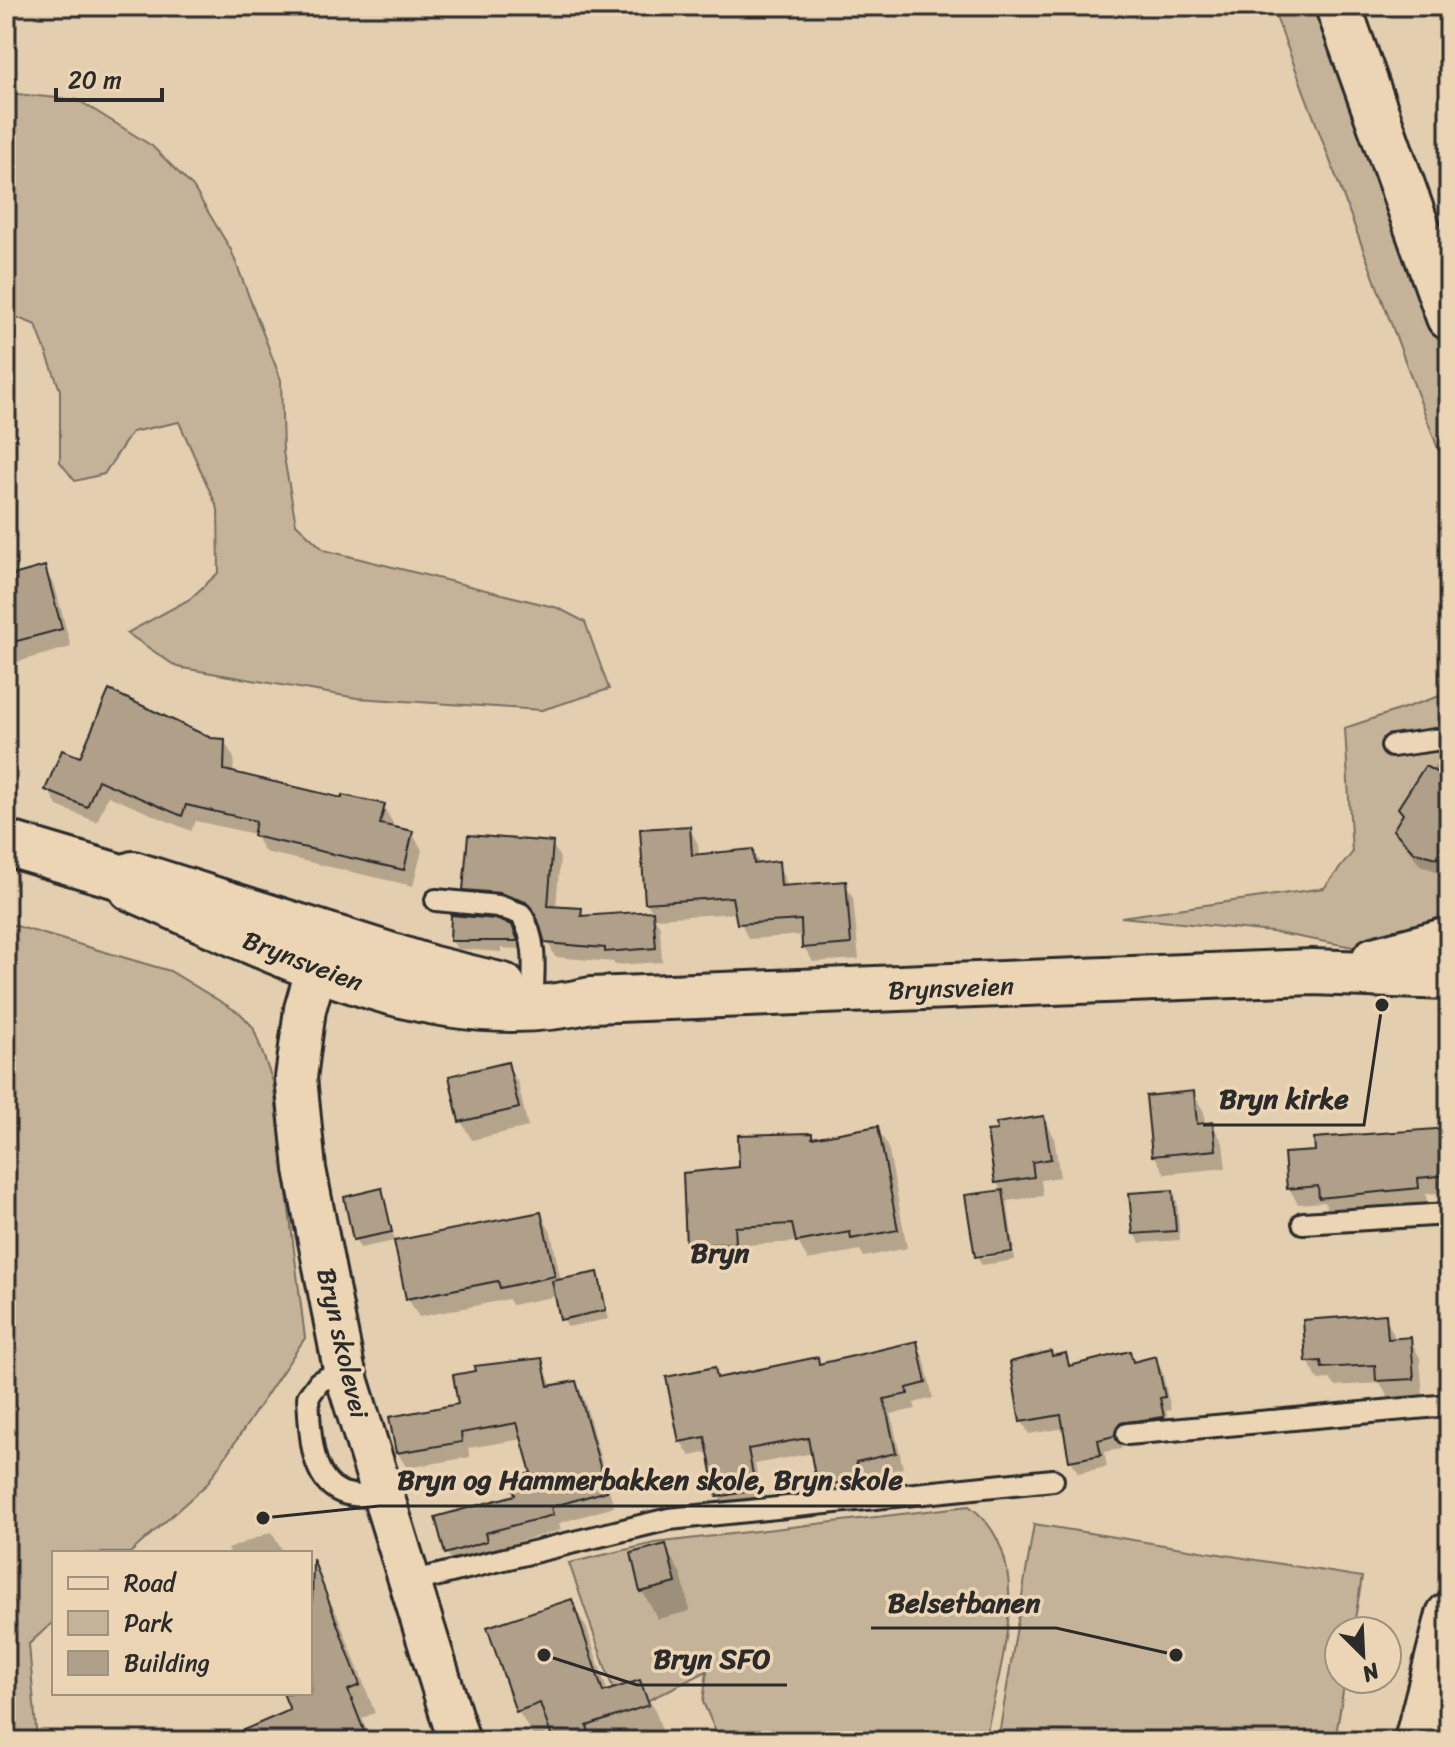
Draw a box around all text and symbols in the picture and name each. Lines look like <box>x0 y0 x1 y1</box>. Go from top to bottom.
scale bar <box>56 52 162 102</box>
text: 20 m <box>68 59 122 101</box>
street label: Brynsveien <box>236 917 370 1005</box>
street label: Brynsveien <box>887 963 1015 1013</box>
callout: Bryn kirke <box>1203 1073 1364 1125</box>
text: Bryn kirke <box>1219 1074 1349 1123</box>
district label: Bryn <box>691 1228 750 1277</box>
street label: Bryn skolevei <box>303 1263 383 1424</box>
callout: Bryn og Hammerbakken skole, Bryn skole <box>379 1454 921 1506</box>
text: Bryn og Hammerbakken skole, Bryn skole <box>397 1455 903 1504</box>
legend <box>52 1551 312 1695</box>
text: Road <box>124 1562 178 1604</box>
callout: Belsetbanen <box>871 1576 1056 1628</box>
text: Belsetbanen <box>888 1578 1041 1627</box>
text: Park <box>124 1602 173 1644</box>
north arrow <box>1323 1615 1403 1695</box>
callout: Bryn SFO <box>637 1633 787 1685</box>
text: Bryn SFO <box>653 1634 771 1683</box>
text: Building <box>124 1642 210 1684</box>
text: N <box>1355 1651 1387 1694</box>

